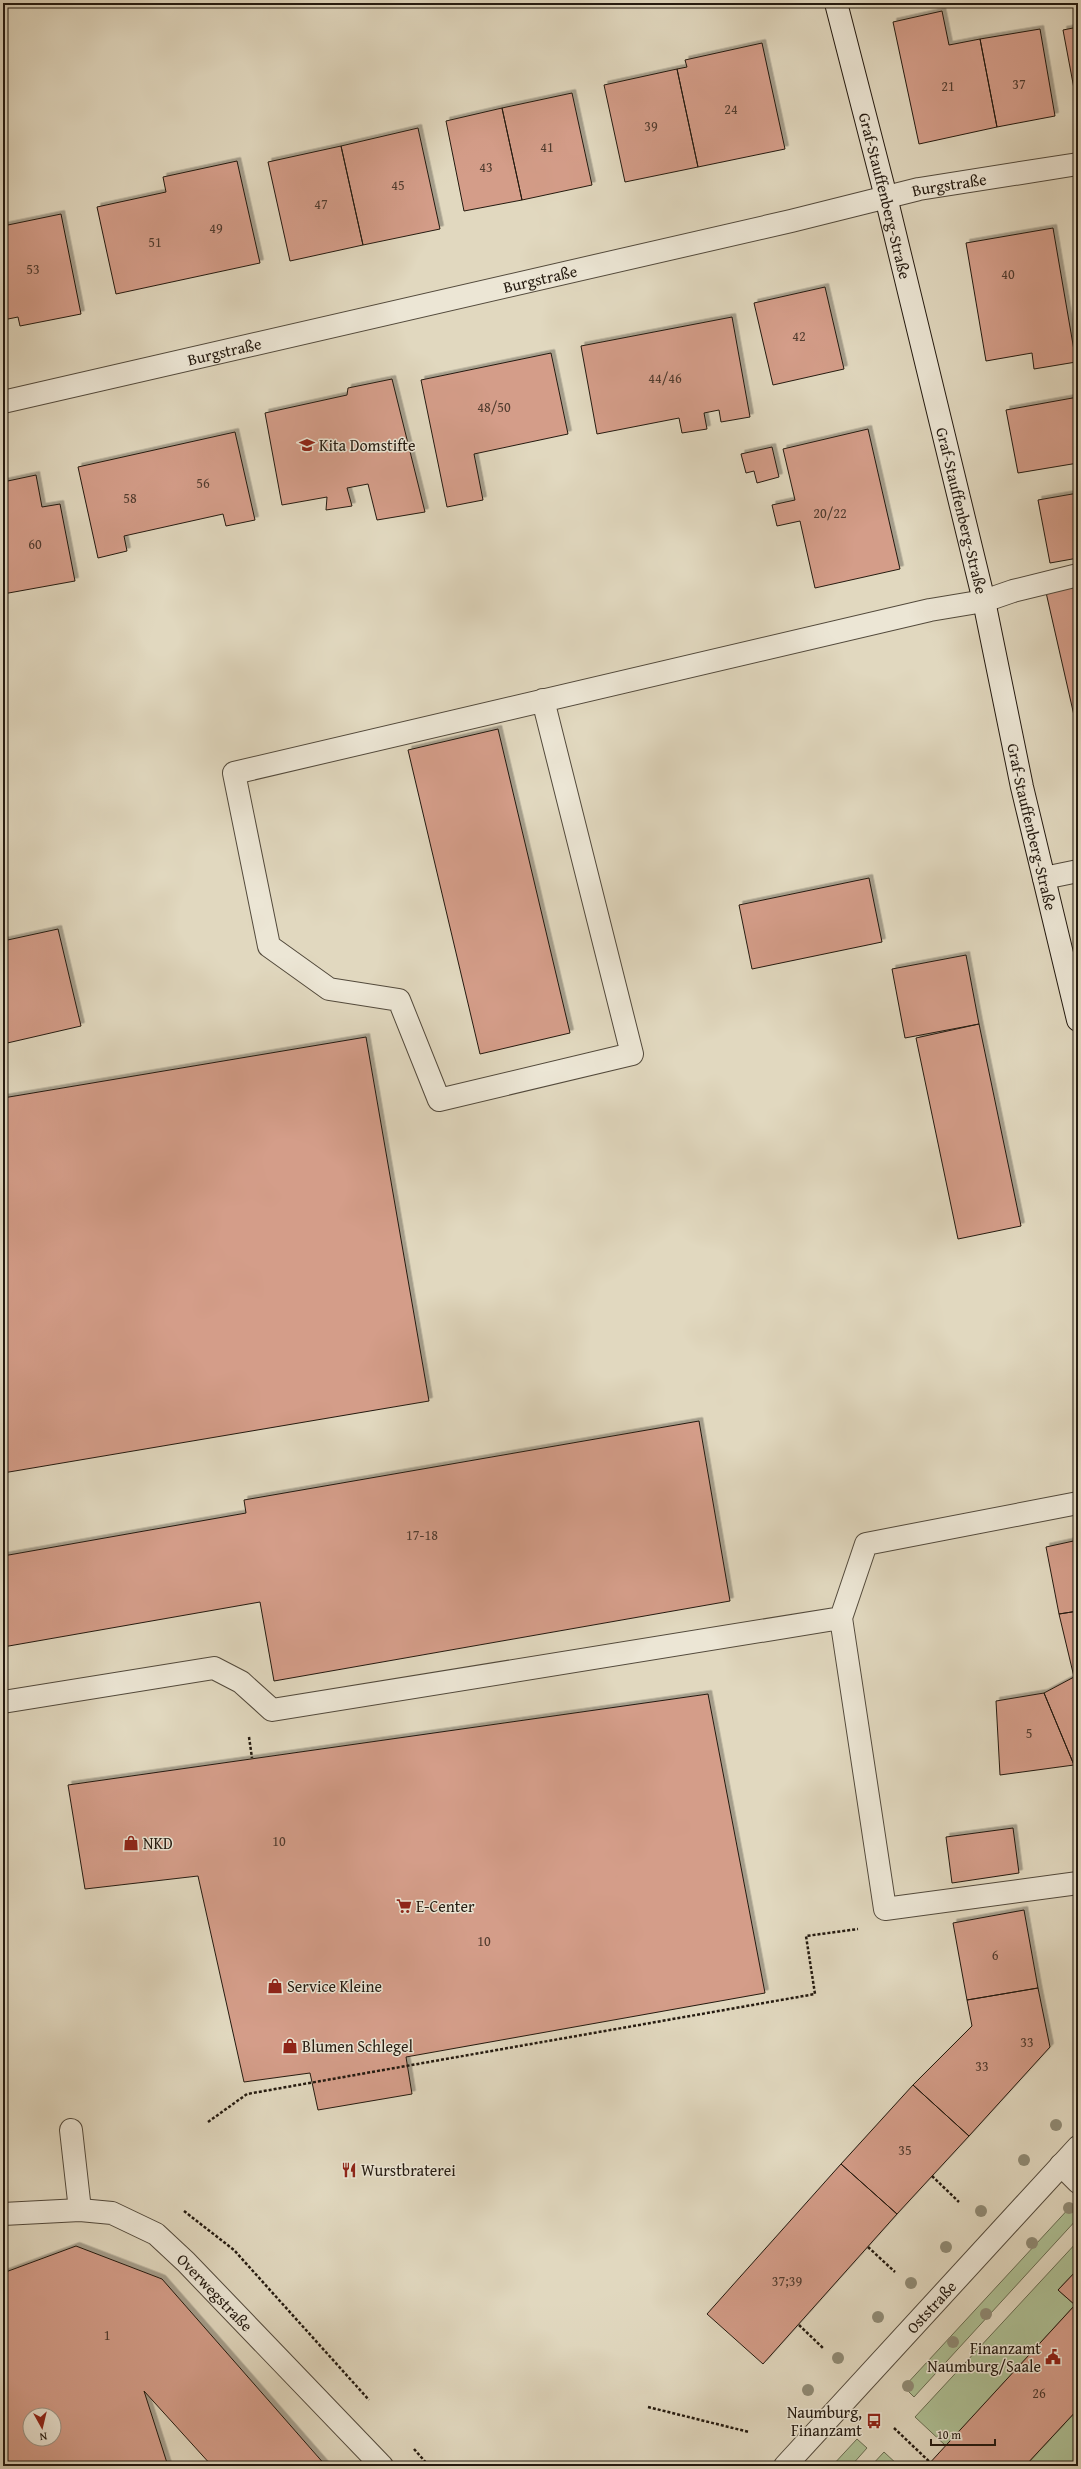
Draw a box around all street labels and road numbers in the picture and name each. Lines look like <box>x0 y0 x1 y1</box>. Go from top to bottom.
street label: Graf-Stauffenberg-Straße <box>853 110 917 282</box>
street label: Burgstraße <box>909 167 988 202</box>
street label: Burgstraße <box>501 259 579 299</box>
street label: Burgstraße <box>185 331 264 371</box>
street label: Graf-Stauffenberg-Straße <box>930 425 994 596</box>
street label: Graf-Stauffenberg-Straße <box>1001 741 1063 913</box>
street label: Overwegstraße <box>172 2247 259 2337</box>
street label: Oststraße <box>900 2275 962 2339</box>

